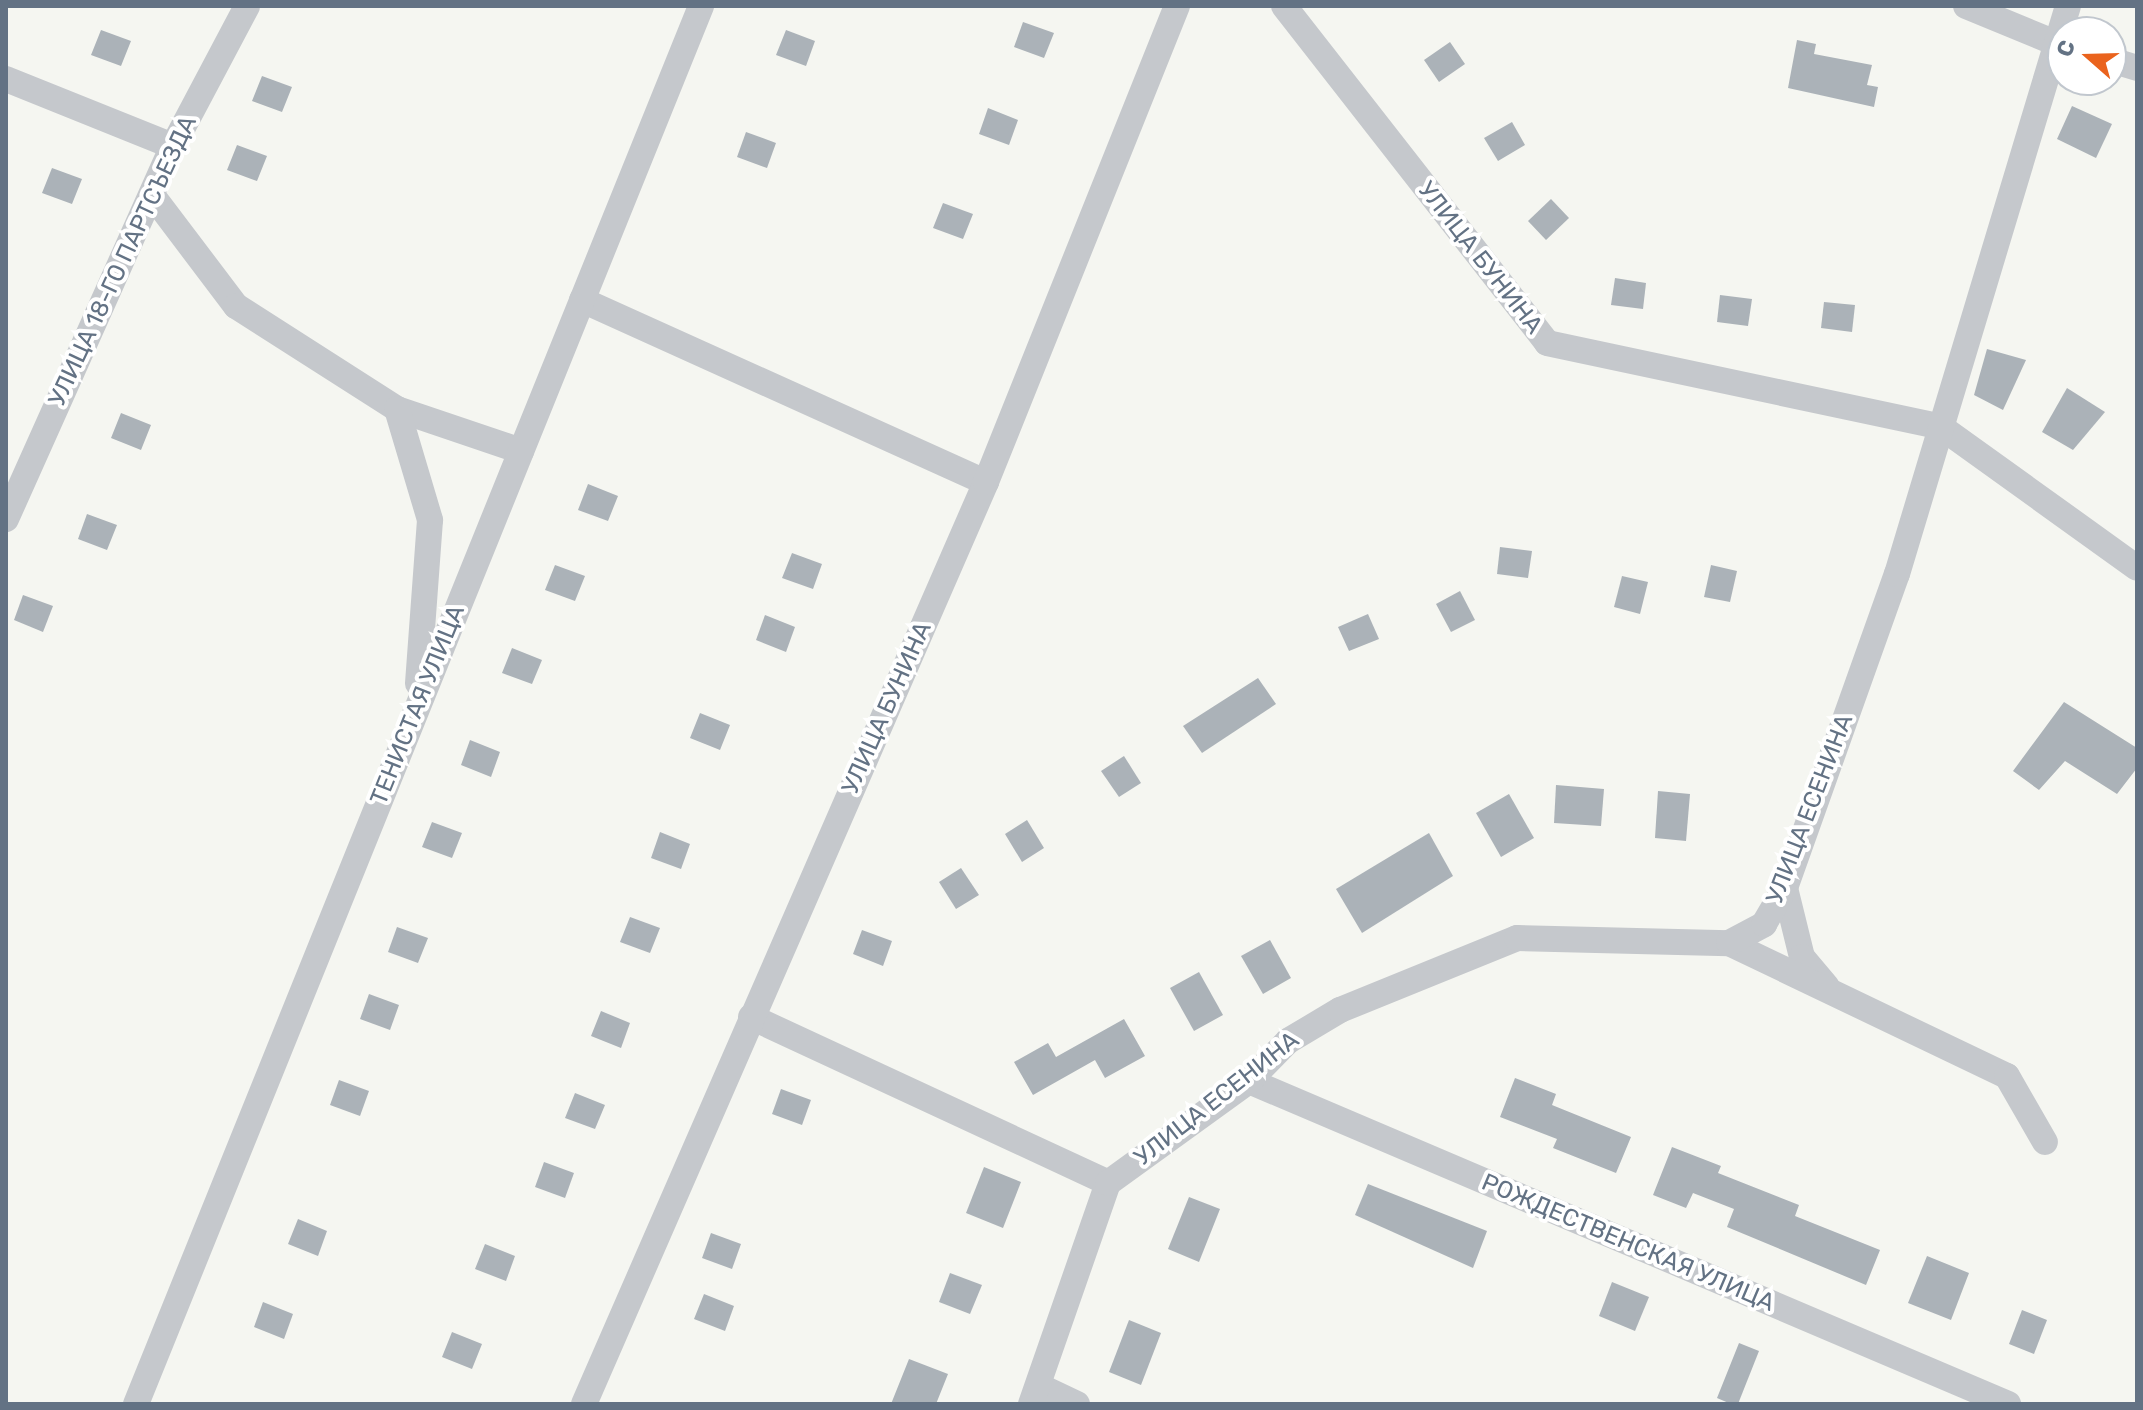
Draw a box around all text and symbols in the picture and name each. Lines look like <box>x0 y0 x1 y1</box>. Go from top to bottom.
north arrow <box>2047 16 2127 96</box>
text: С <box>2051 36 2081 60</box>
street label: УЛИЦА 18-ГО ПАРТСЪЕЗДА <box>43 111 203 411</box>
street label: УЛИЦА БУНИНА <box>1412 176 1548 340</box>
street label: ТЕНИСТАЯ УЛИЦА <box>365 601 471 809</box>
street label: УЛИЦА БУНИНА <box>836 617 938 799</box>
street label: УЛИЦА ЕСЕНИНА <box>1761 710 1859 908</box>
street label: УЛИЦА ЕСЕНИНА <box>1129 1026 1305 1172</box>
street label: РОЖДЕСТВЕНСКАЯ УЛИЦА <box>1477 1168 1779 1318</box>

